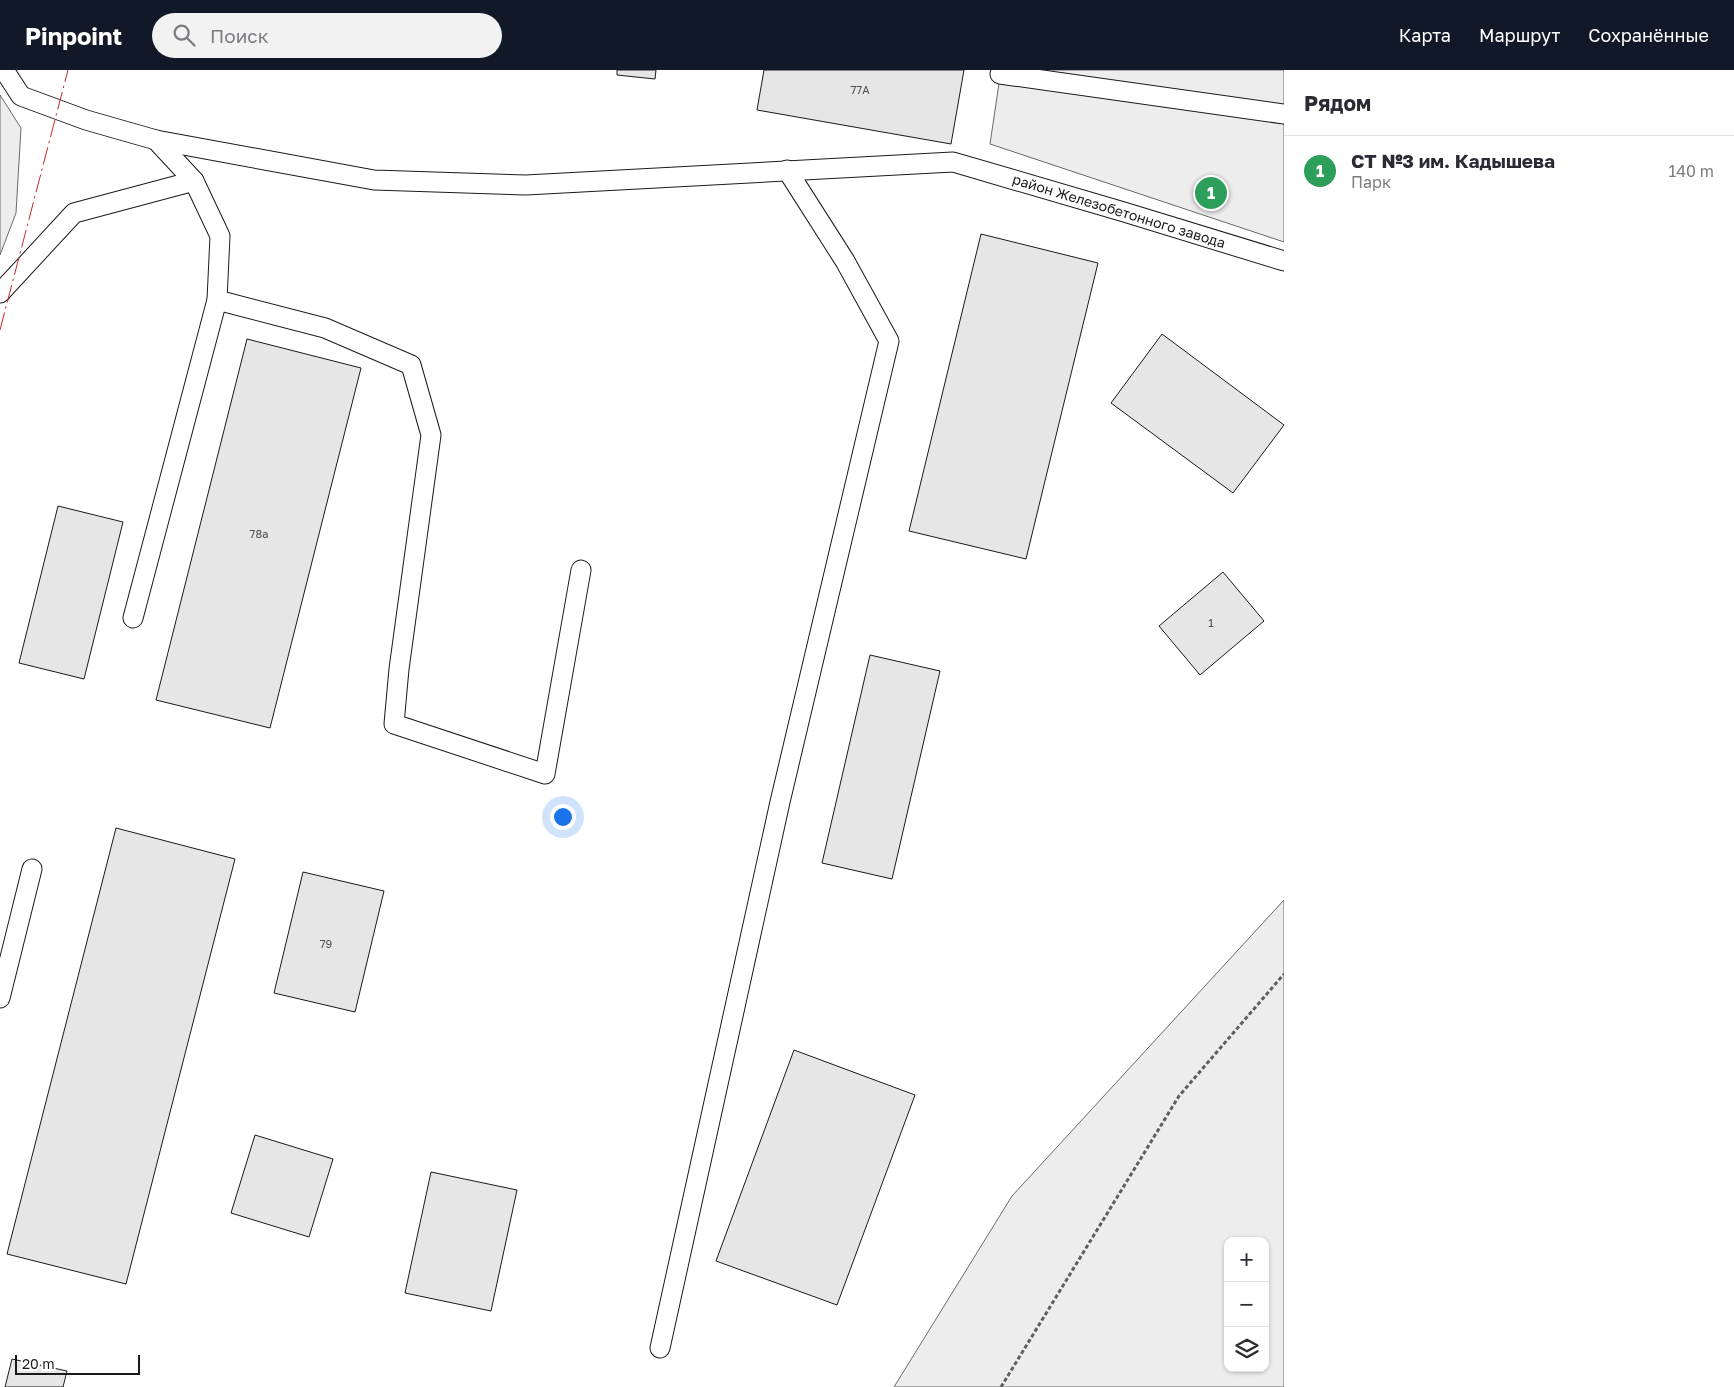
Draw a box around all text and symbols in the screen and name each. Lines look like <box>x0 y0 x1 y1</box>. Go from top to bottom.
search box <box>152 13 502 58</box>
text: Pinpoint <box>25 21 122 50</box>
icon: search <box>170 21 198 49</box>
text: Поиск <box>210 24 269 47</box>
text: Карта <box>1399 24 1451 46</box>
text: Маршрут <box>1479 24 1560 46</box>
text: Сохранённые <box>1588 24 1709 46</box>
house number: 77А <box>850 83 870 96</box>
text: Рядом <box>1304 90 1371 116</box>
text: СТ №3 им. Кадышева <box>1351 149 1555 172</box>
text: 1 <box>1316 161 1324 181</box>
text: 140 m <box>1668 161 1714 181</box>
street label: район Железобетонного завода <box>1011 170 1228 251</box>
text: Парк <box>1351 172 1391 192</box>
pin: 1 <box>1195 174 1227 212</box>
house number: 78а <box>250 527 268 540</box>
house number: 1 <box>1208 616 1214 629</box>
your location <box>550 804 576 830</box>
house number: 79 <box>320 937 332 950</box>
map controls <box>1224 1237 1269 1372</box>
button: + <box>1224 1237 1269 1282</box>
button: − <box>1224 1282 1269 1327</box>
button: layers <box>1224 1327 1269 1372</box>
scale bar <box>15 1352 140 1375</box>
text: 20 m <box>22 1355 55 1372</box>

